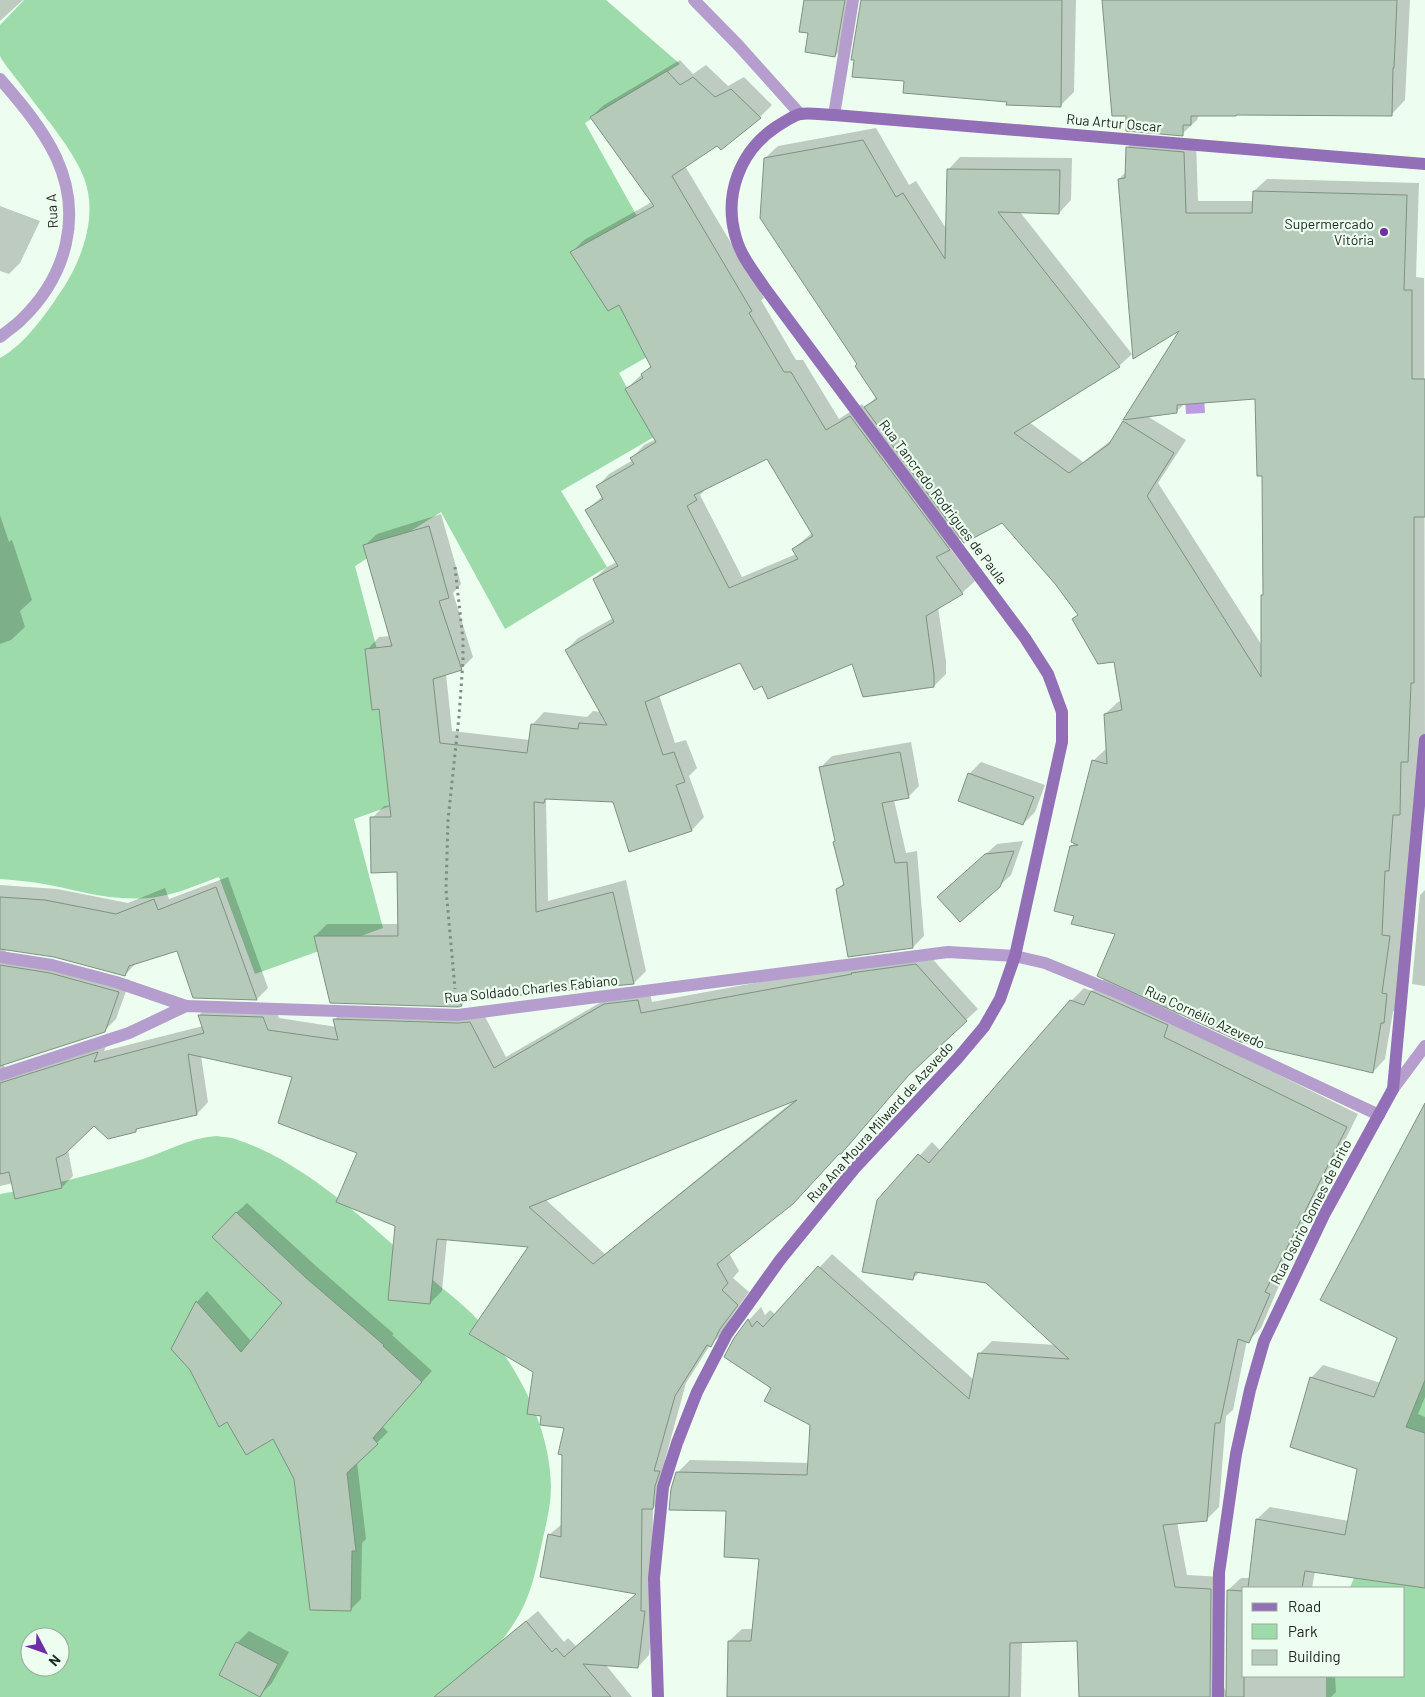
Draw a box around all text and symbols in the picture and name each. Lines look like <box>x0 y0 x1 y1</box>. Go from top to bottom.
street label: Rua Artur Oscar <box>1066 110 1162 135</box>
street label: Rua A <box>42 193 61 229</box>
place label: Supermercado Vitória <box>1284 215 1374 248</box>
marker: Supermercado Vitória <box>1378 226 1390 238</box>
street label: Rua Tancredo Rodrigues de Paula <box>876 416 1011 587</box>
street label: Rua Soldado Charles Fabiano <box>443 971 619 1006</box>
street label: Rua Cornélio Azevedo <box>1142 981 1268 1052</box>
street label: Rua Ana Moura Milward de Azevedo <box>803 1038 956 1206</box>
street label: Rua Osório Gomes de Brito <box>1267 1136 1355 1287</box>
legend <box>1242 1587 1405 1677</box>
text: Road <box>1288 1597 1321 1615</box>
text: Park <box>1288 1622 1318 1640</box>
north arrow <box>20 1627 70 1677</box>
text: Building <box>1288 1647 1341 1665</box>
text: N <box>46 1652 65 1670</box>

